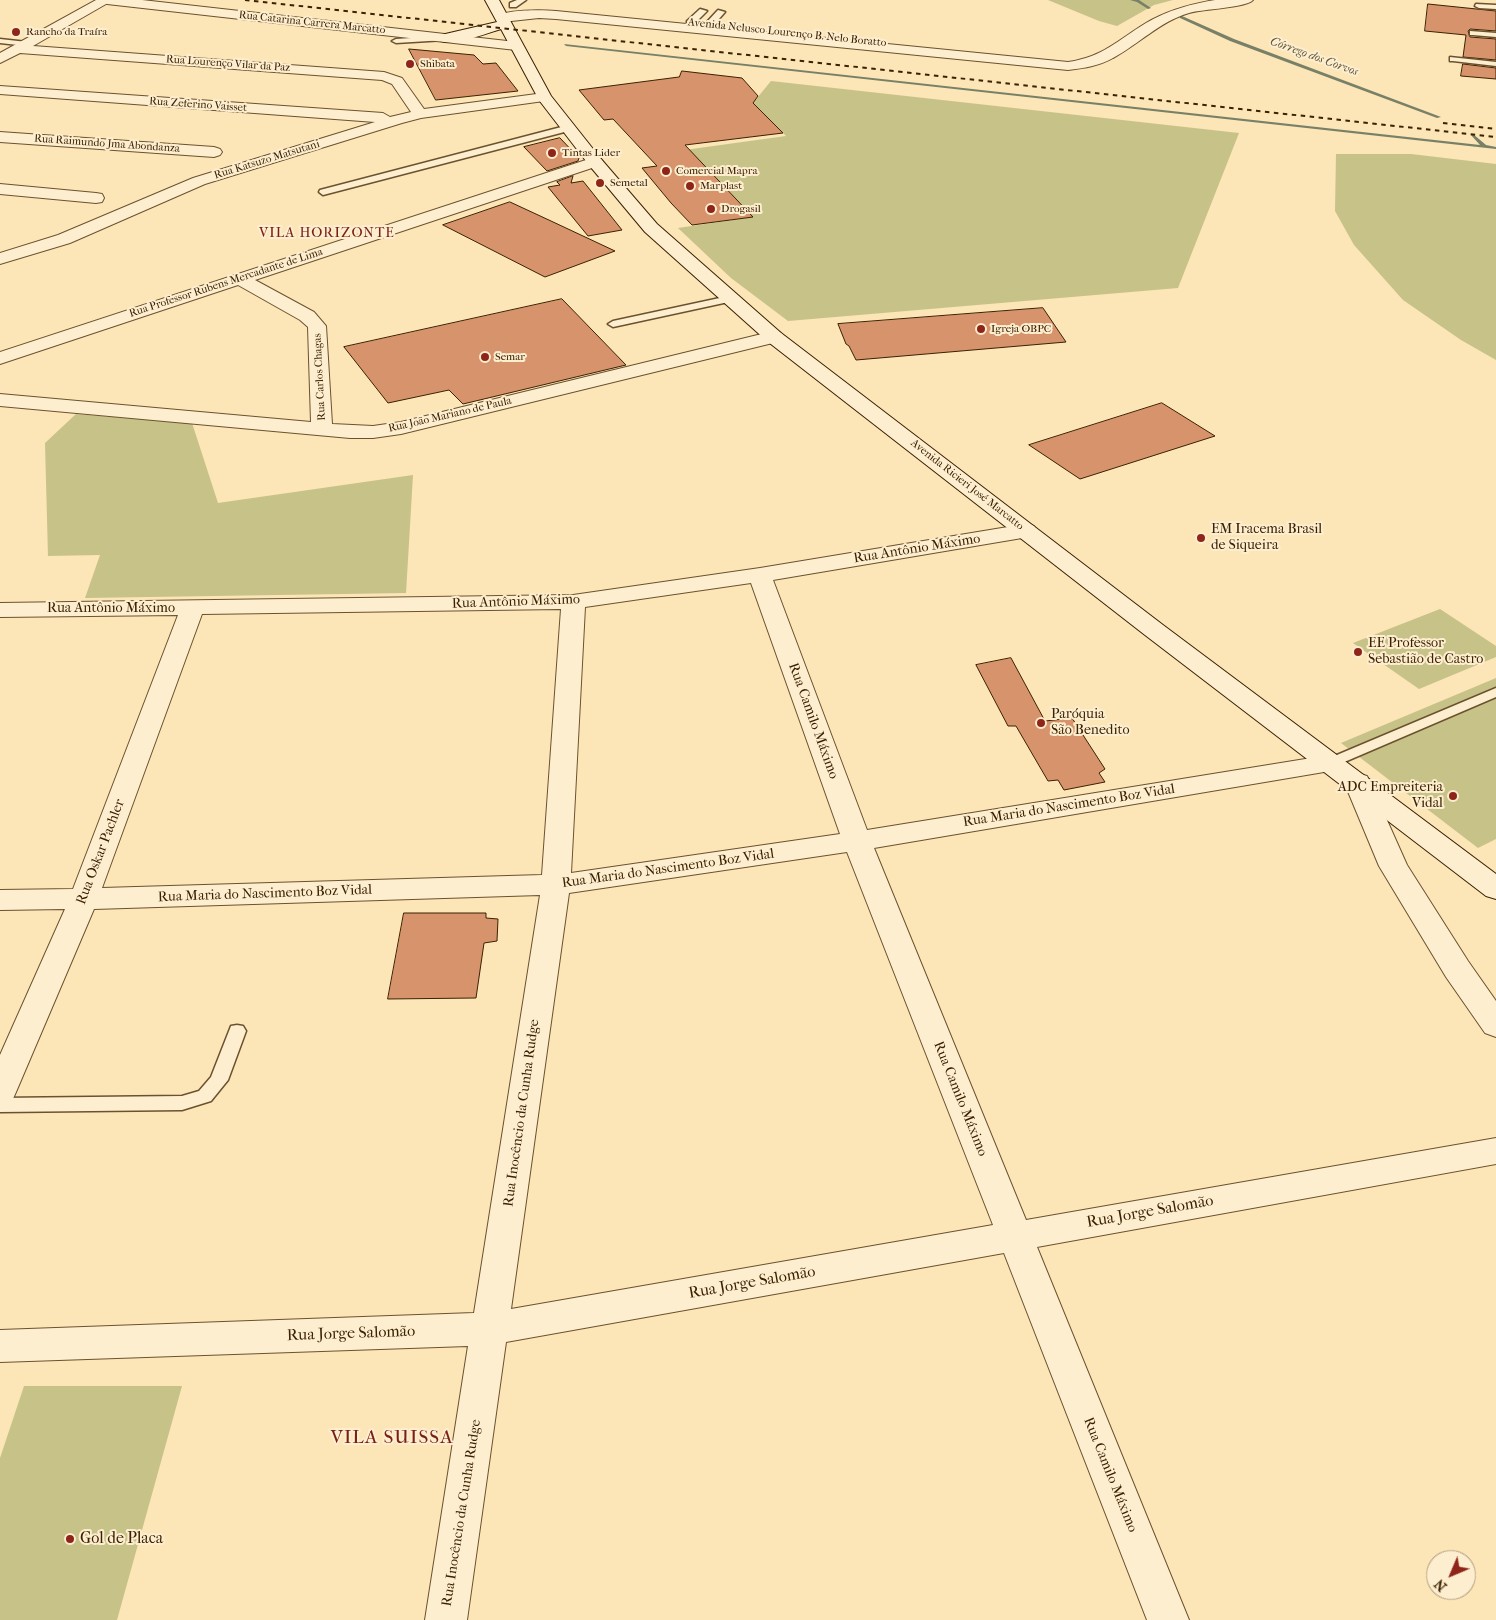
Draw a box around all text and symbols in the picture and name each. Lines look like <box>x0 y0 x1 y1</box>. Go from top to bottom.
street label: Rua Catarina Carrera Marcatto <box>238 9 386 37</box>
street label: Avenida Nelusco Lourenço B. Nelo Boratto <box>687 16 887 50</box>
place label: Rancho da Traíra <box>26 25 107 39</box>
marker: Rancho da Traíra <box>10 26 22 38</box>
water label: Córrego dos Corvos <box>1268 34 1360 80</box>
street label: Rua Lourenço Vilar da Paz <box>165 53 291 75</box>
place label: Shibata <box>420 57 455 71</box>
marker: Shibata <box>404 58 416 70</box>
street label: Rua Zeferino Vaisset <box>149 95 247 115</box>
street label: Rua Raimundo Jma Abondanza <box>34 132 180 156</box>
street label: Rua Katsuzo Matsutani <box>213 138 321 182</box>
place label: Tintas Lider <box>562 146 620 160</box>
marker: Tintas Lider <box>546 147 558 159</box>
place label: Comercial Mapra <box>676 164 758 178</box>
marker: Comercial Mapra <box>660 165 672 177</box>
place label: Semetal <box>610 176 648 190</box>
marker: Semetal <box>594 177 606 189</box>
place label: Marplast <box>700 179 742 193</box>
marker: Marplast <box>684 180 696 192</box>
place label: Drogasil <box>721 202 761 216</box>
marker: Drogasil <box>705 203 717 215</box>
district label: VILA HORIZONTE <box>257 226 397 242</box>
street label: Rua Professor Rubens Mercadante de Lima <box>128 245 324 321</box>
place label: Igreja OBPC <box>991 322 1051 336</box>
marker: Igreja OBPC <box>975 323 987 335</box>
street label: Rua Carlos Chagas <box>311 333 329 421</box>
place label: Semar <box>495 350 525 364</box>
marker: Semar <box>479 351 491 363</box>
street label: Rua João Mariano de Paula <box>387 394 513 436</box>
street label: Avenida Ricieri José Marcatto <box>908 437 1026 533</box>
place label: EM Iracema Brasil de Siqueira <box>1211 522 1322 554</box>
street label: Rua Antônio Máximo <box>852 531 982 567</box>
marker: EM Iracema Brasil de Siqueira <box>1195 532 1207 544</box>
street label: Rua Antônio Máximo <box>452 591 580 613</box>
street label: Rua Antônio Máximo <box>47 601 175 617</box>
place label: EE Professor Sebastião de Castro <box>1368 636 1483 669</box>
marker: EE Professor Sebastião de Castro <box>1352 646 1364 658</box>
street label: Rua Camilo Máximo <box>784 661 842 781</box>
place label: Paróquia São Benedito <box>1051 707 1130 740</box>
marker: Paróquia São Benedito <box>1035 717 1047 729</box>
place label: ADC Empreiteria Vidal <box>1338 780 1443 812</box>
street label: Rua Maria do Nascimento Boz Vidal <box>962 781 1176 831</box>
marker: ADC Empreiteria Vidal <box>1447 790 1459 802</box>
street label: Rua Oskar Pachler <box>73 797 129 907</box>
street label: Rua Maria do Nascimento Boz Vidal <box>561 846 775 892</box>
street label: Rua Maria do Nascimento Boz Vidal <box>158 882 372 906</box>
street label: Rua Inocêncio da Cunha Rudge <box>501 1018 543 1208</box>
street label: Rua Camilo Máximo <box>929 1039 991 1159</box>
street label: Rua Jorge Salomão <box>1085 1191 1215 1233</box>
street label: Rua Jorge Salomão <box>687 1262 817 1304</box>
street label: Rua Jorge Salomão <box>287 1322 415 1346</box>
street label: Rua Camilo Máximo <box>1079 1415 1141 1535</box>
street label: Rua Inocêncio da Cunha Rudge <box>439 1418 485 1608</box>
district label: VILA SUISSA <box>329 1427 455 1449</box>
place label: Gol de Placa <box>80 1529 163 1549</box>
marker: Gol de Placa <box>64 1533 76 1545</box>
north arrow <box>1426 1550 1476 1600</box>
text: N <box>1431 1575 1451 1595</box>

